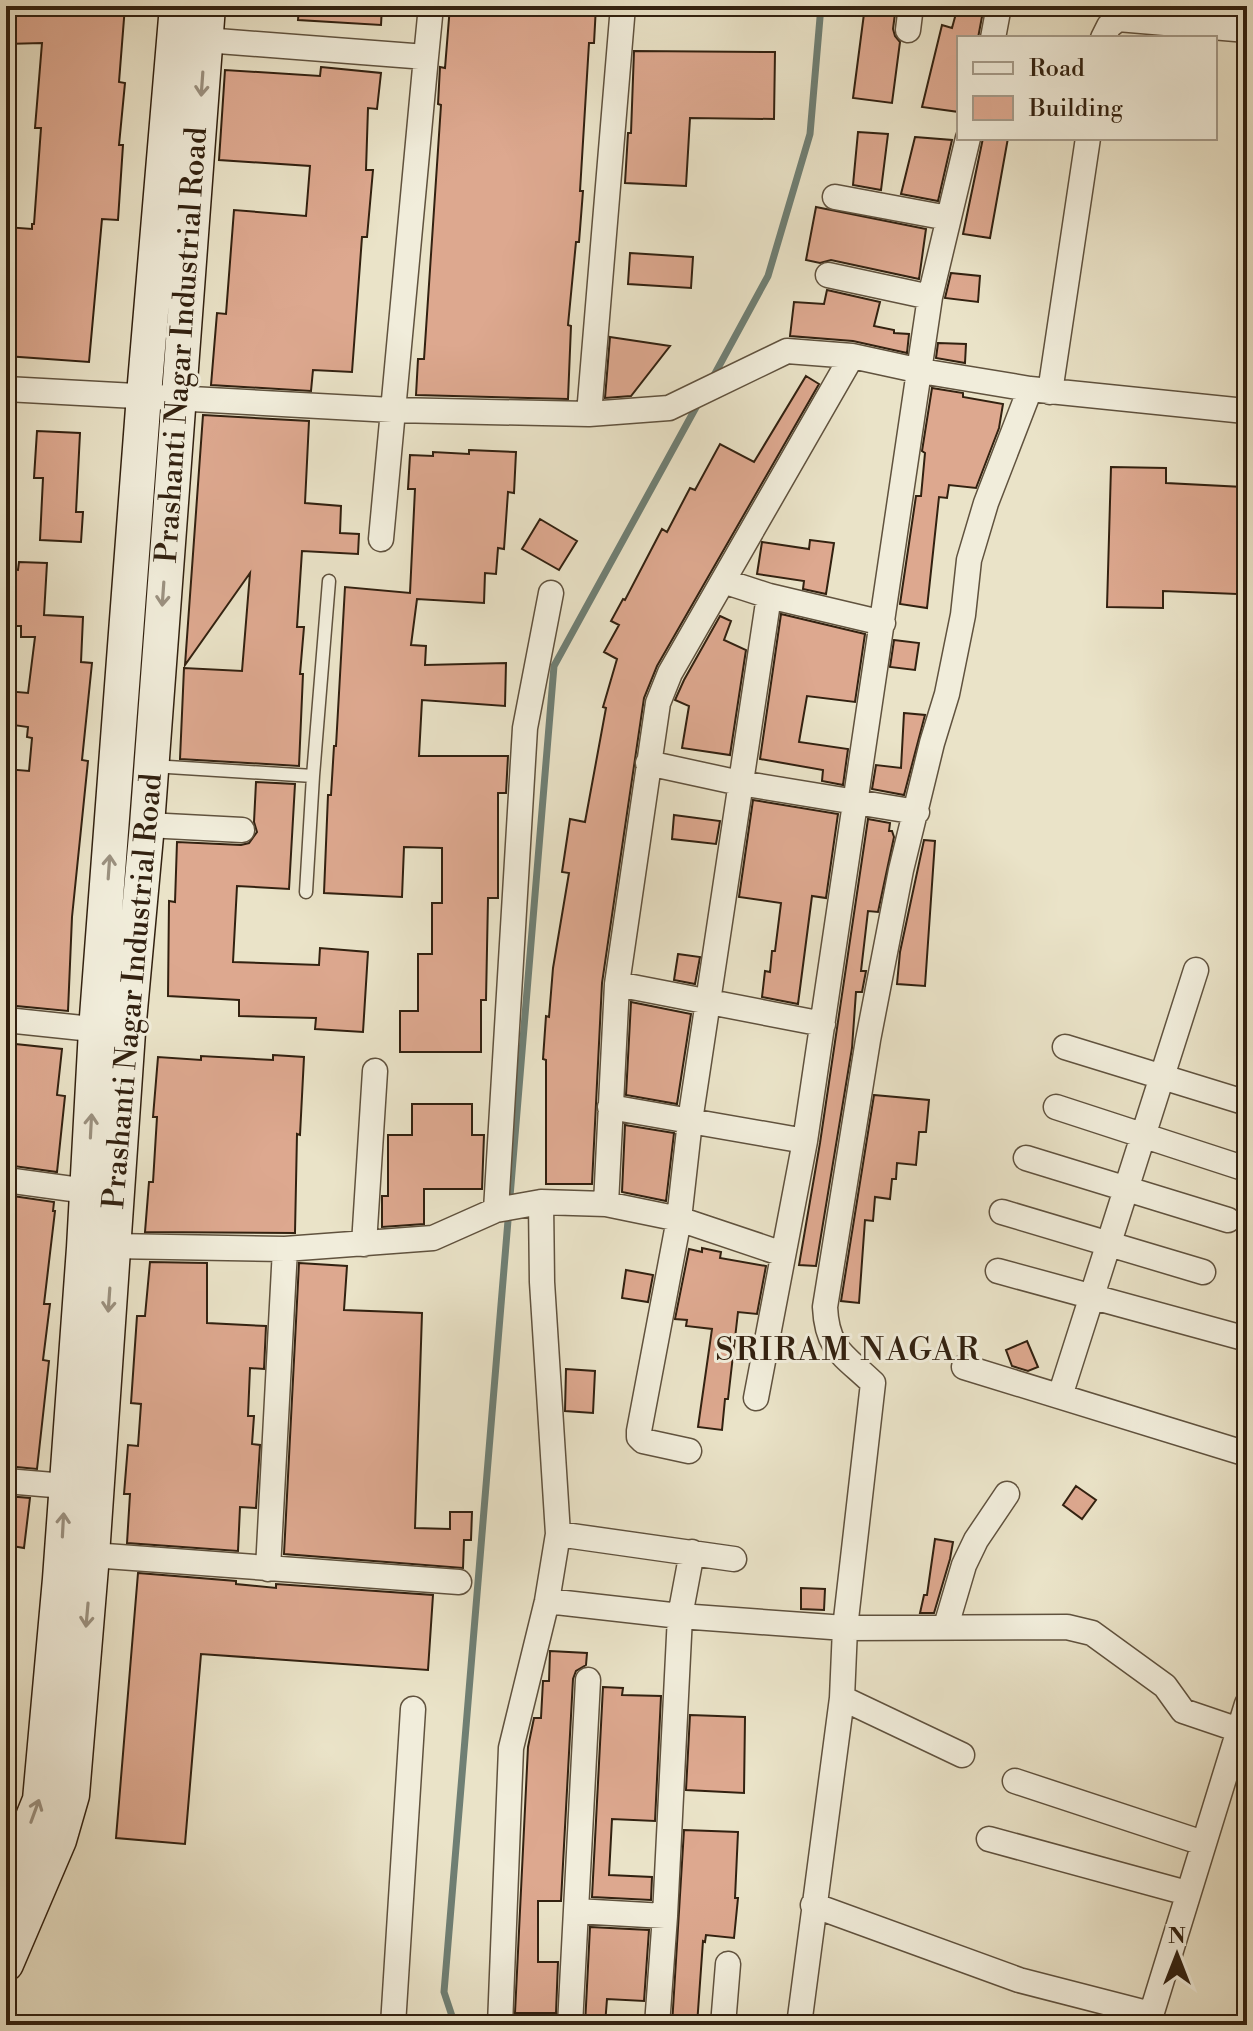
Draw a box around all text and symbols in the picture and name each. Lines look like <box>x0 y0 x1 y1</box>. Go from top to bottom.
legend <box>957 36 1217 140</box>
text: Road <box>1029 54 1085 84</box>
one-way arrow <box>194 70 209 97</box>
text: Building <box>1028 94 1123 124</box>
street label: Prashanti Nagar Industrial Road <box>148 126 216 564</box>
one-way arrow <box>155 580 170 607</box>
street label: Prashanti Nagar Industrial Road <box>95 772 171 1210</box>
one-way arrow <box>102 854 117 881</box>
one-way arrow <box>84 1113 99 1140</box>
one-way arrow <box>101 1286 116 1313</box>
district label: SRIRAM NAGAR <box>715 1330 981 1370</box>
one-way arrow <box>55 1512 70 1539</box>
one-way arrow <box>79 1601 94 1628</box>
one-way arrow <box>29 1799 43 1824</box>
north arrow <box>1137 1915 1217 1995</box>
text: N <box>1168 1923 1186 1950</box>

